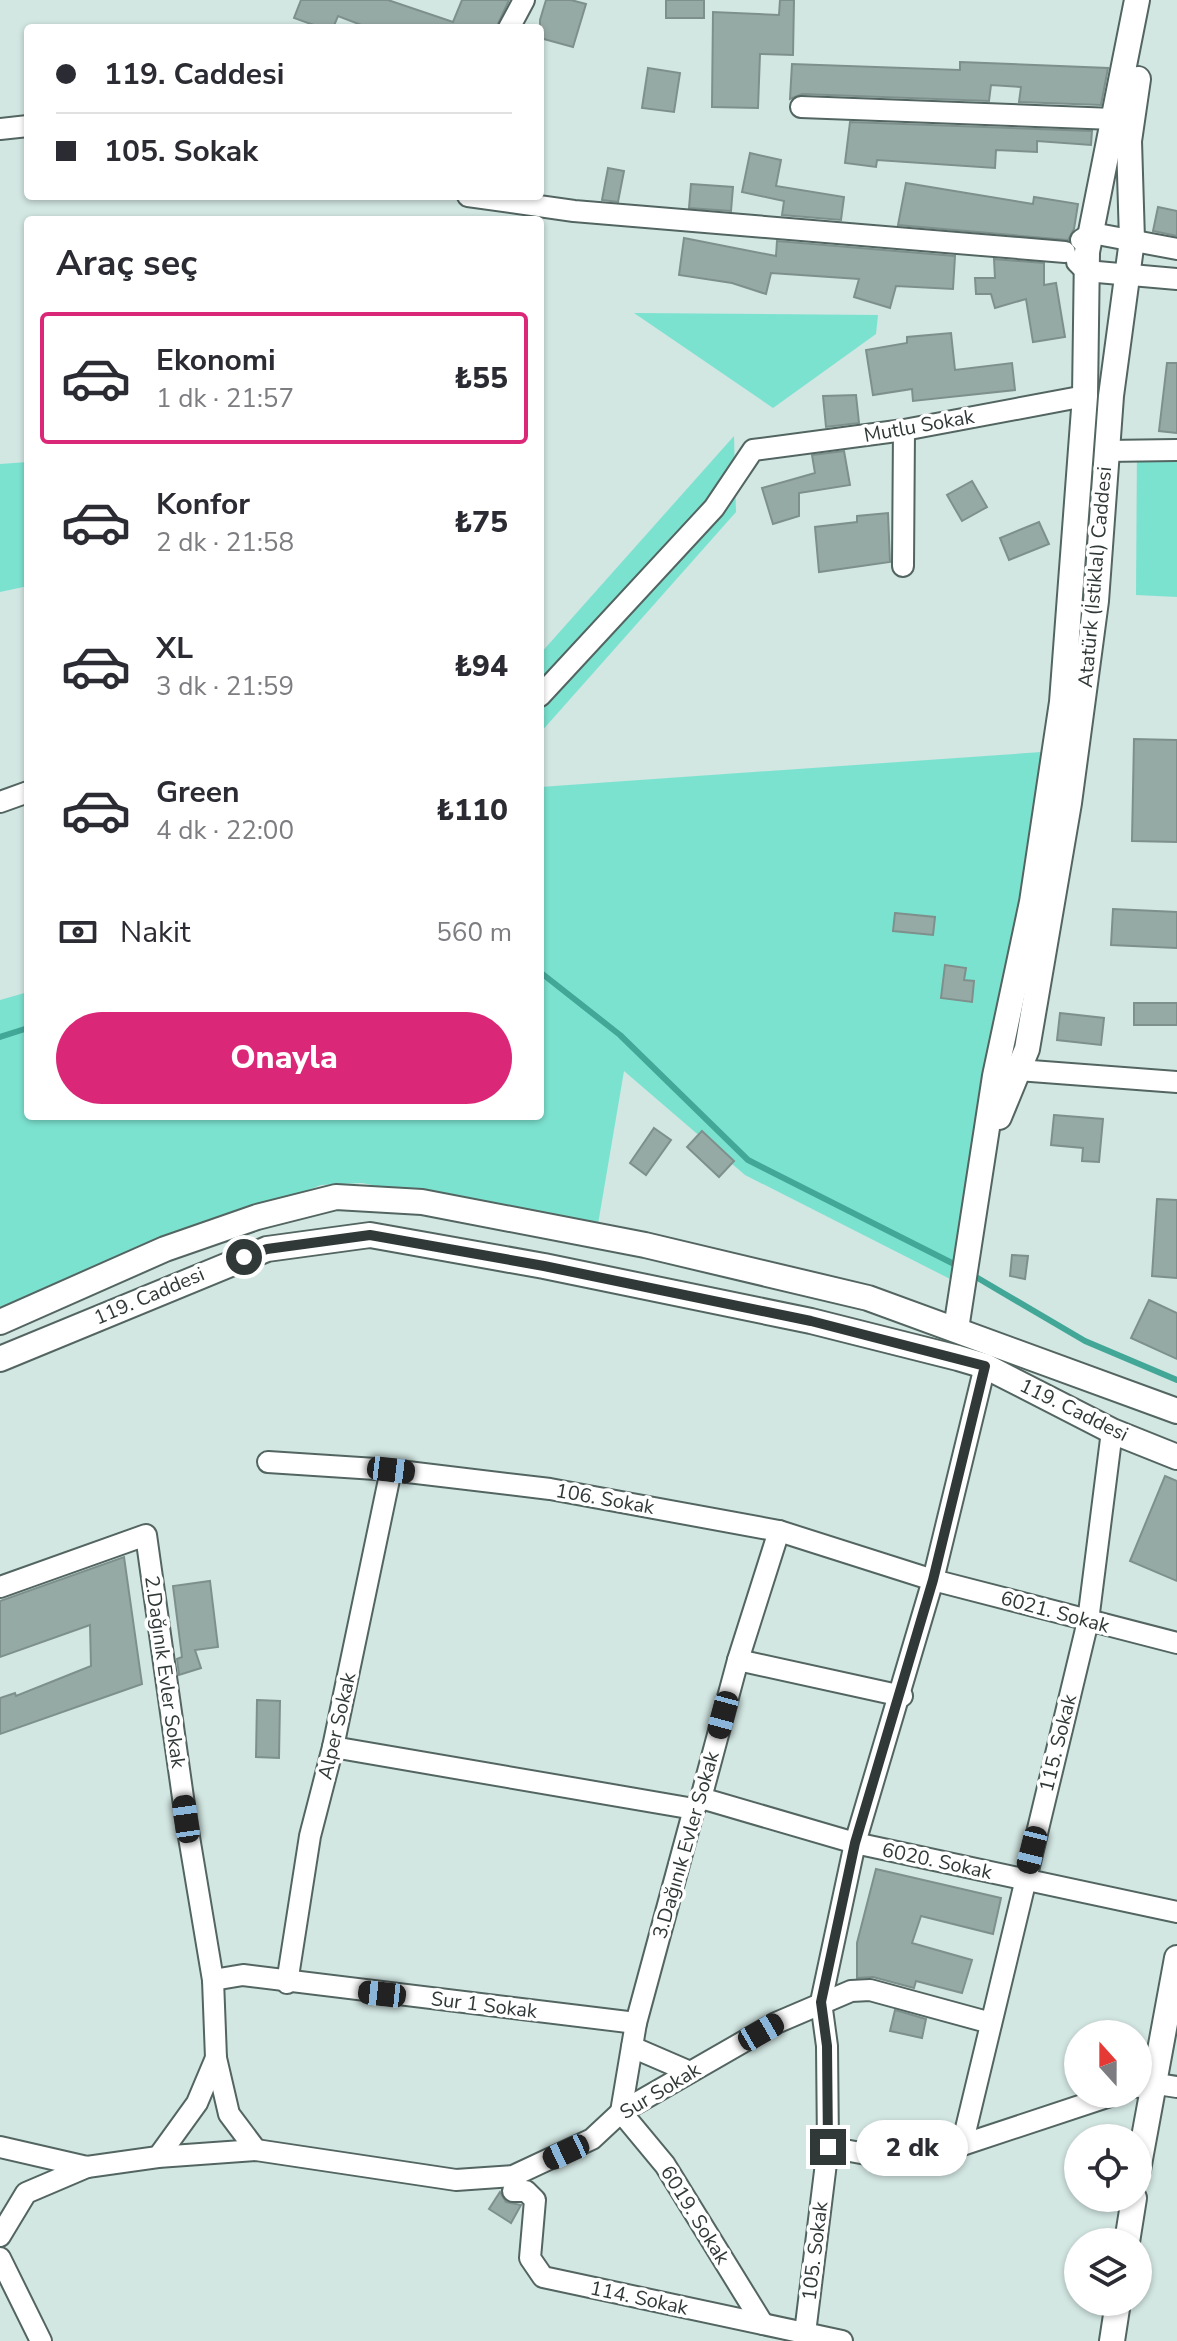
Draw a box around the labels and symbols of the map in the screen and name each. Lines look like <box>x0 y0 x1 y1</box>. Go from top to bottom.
street label: Mutlu Sokak <box>862 403 977 449</box>
street label: Atatürk (İstiklal) Caddesi <box>1072 465 1118 689</box>
route start <box>226 1239 262 1275</box>
street label: 119. Caddesi <box>90 1261 208 1331</box>
street label: 119. Caddesi <box>1015 1372 1133 1448</box>
car <box>366 1455 416 1485</box>
street label: 106. Sokak <box>554 1477 657 1521</box>
street label: 2.Dağınık Evler Sokak <box>138 1574 192 1771</box>
street label: 6021. Sokak <box>998 1585 1113 1640</box>
street label: Alper Sokak <box>312 1669 363 1782</box>
car <box>705 1689 741 1741</box>
street label: 115. Sokak <box>1033 1690 1083 1795</box>
street label: 3.Dağınık Evler Sokak <box>646 1747 726 1942</box>
car <box>171 1794 201 1844</box>
car <box>1015 1824 1049 1876</box>
street label: 6020. Sokak <box>880 1836 995 1886</box>
car <box>357 1980 407 2008</box>
street label: Sur 1 Sokak <box>429 1985 540 2025</box>
car <box>734 2010 788 2054</box>
north arrow <box>1064 2020 1152 2108</box>
street label: Sur Sokak <box>615 2056 706 2126</box>
callout: 2 dk <box>856 2119 968 2175</box>
route end <box>810 2129 846 2165</box>
car <box>539 2131 593 2173</box>
street label: 6019. Sokak <box>654 2161 737 2270</box>
street label: 105. Sokak <box>796 2199 835 2302</box>
street label: 114. Sokak <box>587 2274 692 2322</box>

